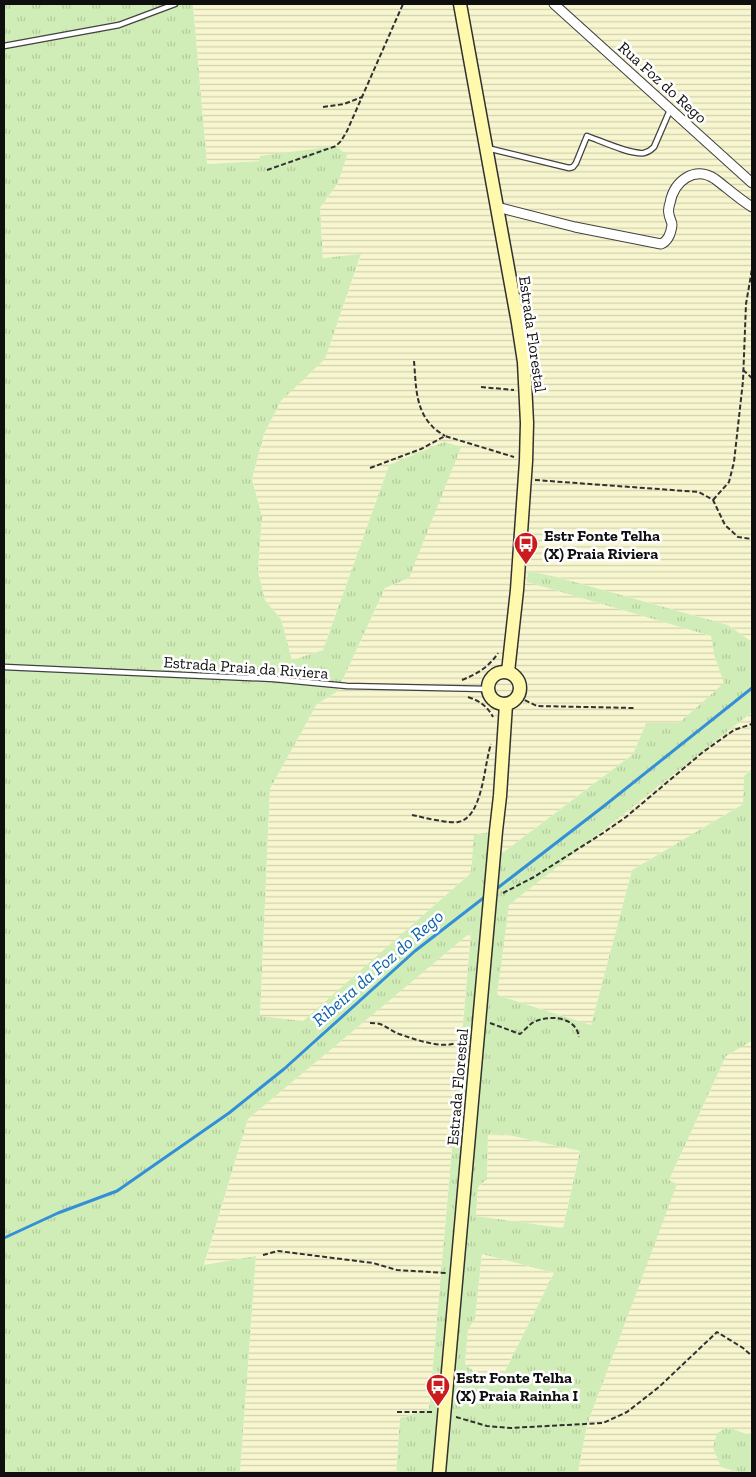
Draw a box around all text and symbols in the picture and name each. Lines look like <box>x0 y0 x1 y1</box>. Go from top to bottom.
street label: Rua Foz do Rego <box>614 38 711 127</box>
street label: Estrada Florestal <box>515 275 550 394</box>
place label: Estr Fonte Telha (X) Praia Riviera <box>544 526 660 563</box>
bus stop icon: Estr Fonte Telha (X) Praia Riviera <box>513 531 539 565</box>
street label: Estrada Praia da Riviera <box>163 652 329 683</box>
water label: Ribeira da Foz do Rego <box>308 905 448 1031</box>
street label: Estrada Florestal <box>443 1028 472 1146</box>
place label: Estr Fonte Telha (X) Praia Rainha I <box>456 1368 578 1405</box>
bus stop icon: Estr Fonte Telha (X) Praia Rainha I <box>425 1373 451 1407</box>

